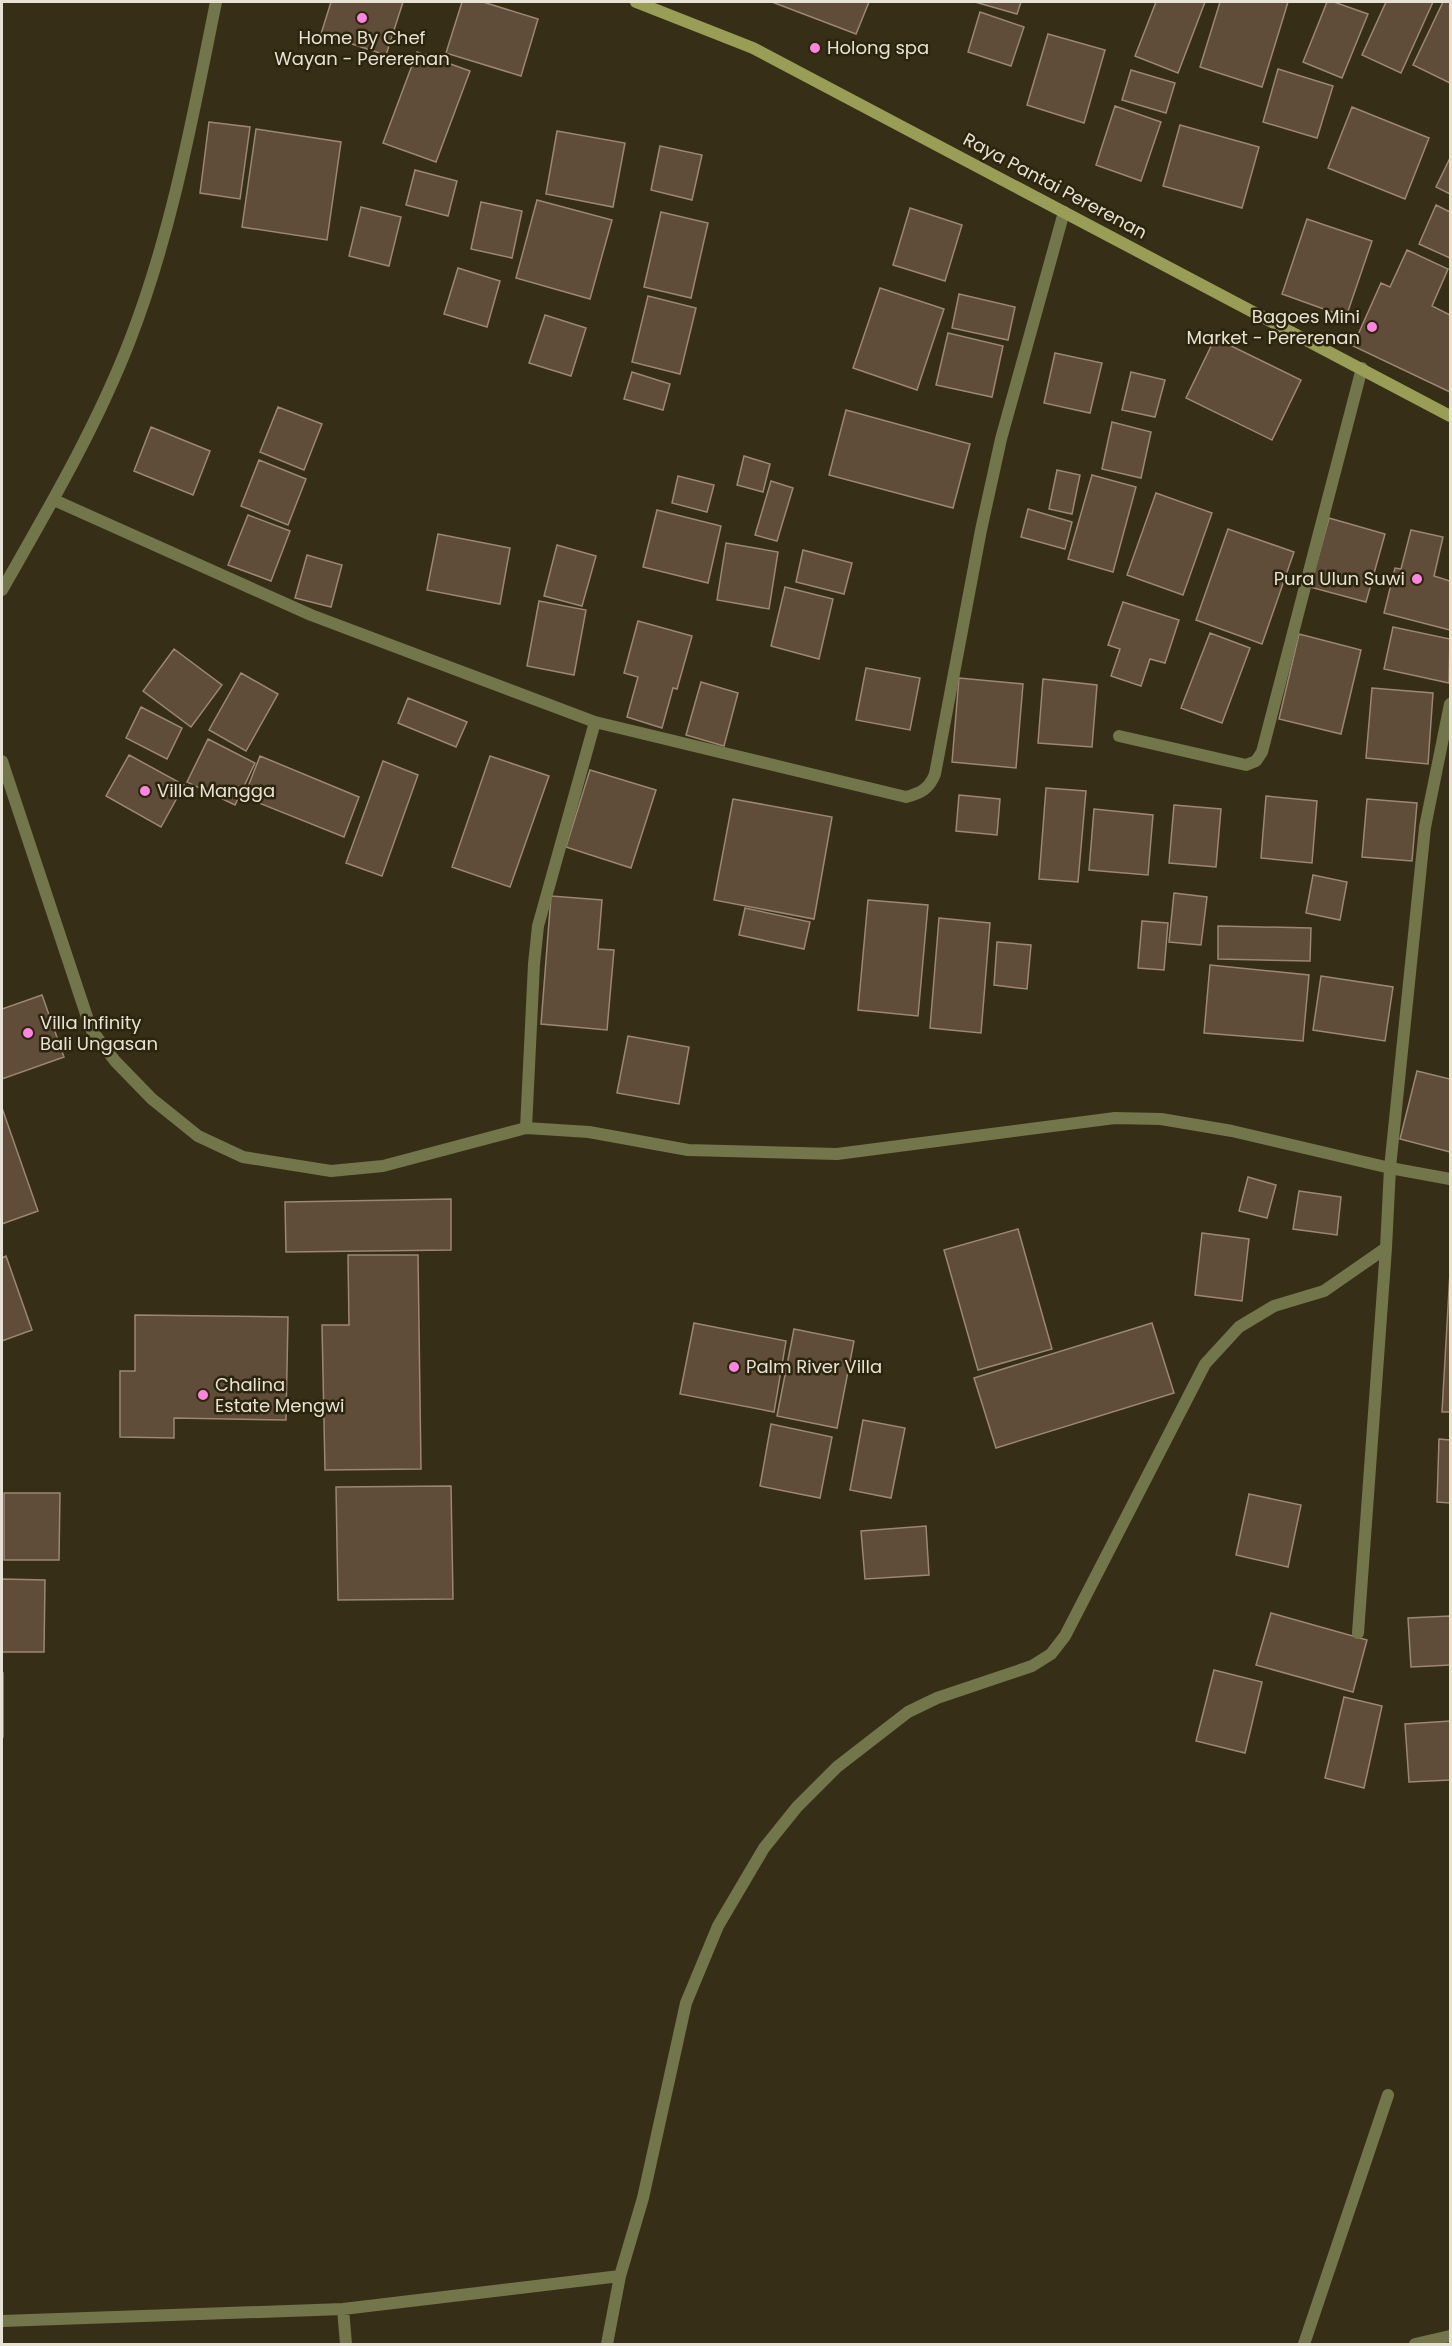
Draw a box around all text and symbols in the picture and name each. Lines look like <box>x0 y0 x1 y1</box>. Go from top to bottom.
marker: Home By Chef Wayan - Pererenan <box>355 11 369 25</box>
place label: Home By Chef Wayan - Pererenan <box>274 25 450 71</box>
place label: Holong spa <box>827 35 929 60</box>
marker: Holong spa <box>808 41 822 55</box>
street label: Raya Pantai Pererenan <box>959 126 1152 245</box>
place label: Bagoes Mini Market - Pererenan <box>1187 304 1360 350</box>
marker: Bagoes Mini Market - Pererenan <box>1365 320 1379 334</box>
place label: Pura Ulun Suwi <box>1274 566 1405 591</box>
marker: Pura Ulun Suwi <box>1410 572 1424 586</box>
place label: Villa Mangga <box>157 778 275 803</box>
marker: Villa Mangga <box>138 784 152 798</box>
place label: Villa Infinity Bali Ungasan <box>40 1010 158 1056</box>
marker: Villa Infinity Bali Ungasan <box>21 1026 35 1040</box>
place label: Palm River Villa <box>746 1354 882 1379</box>
marker: Palm River Villa <box>727 1360 741 1374</box>
place label: Chalina Estate Mengwi <box>215 1372 344 1418</box>
marker: Chalina Estate Mengwi <box>196 1388 210 1402</box>

